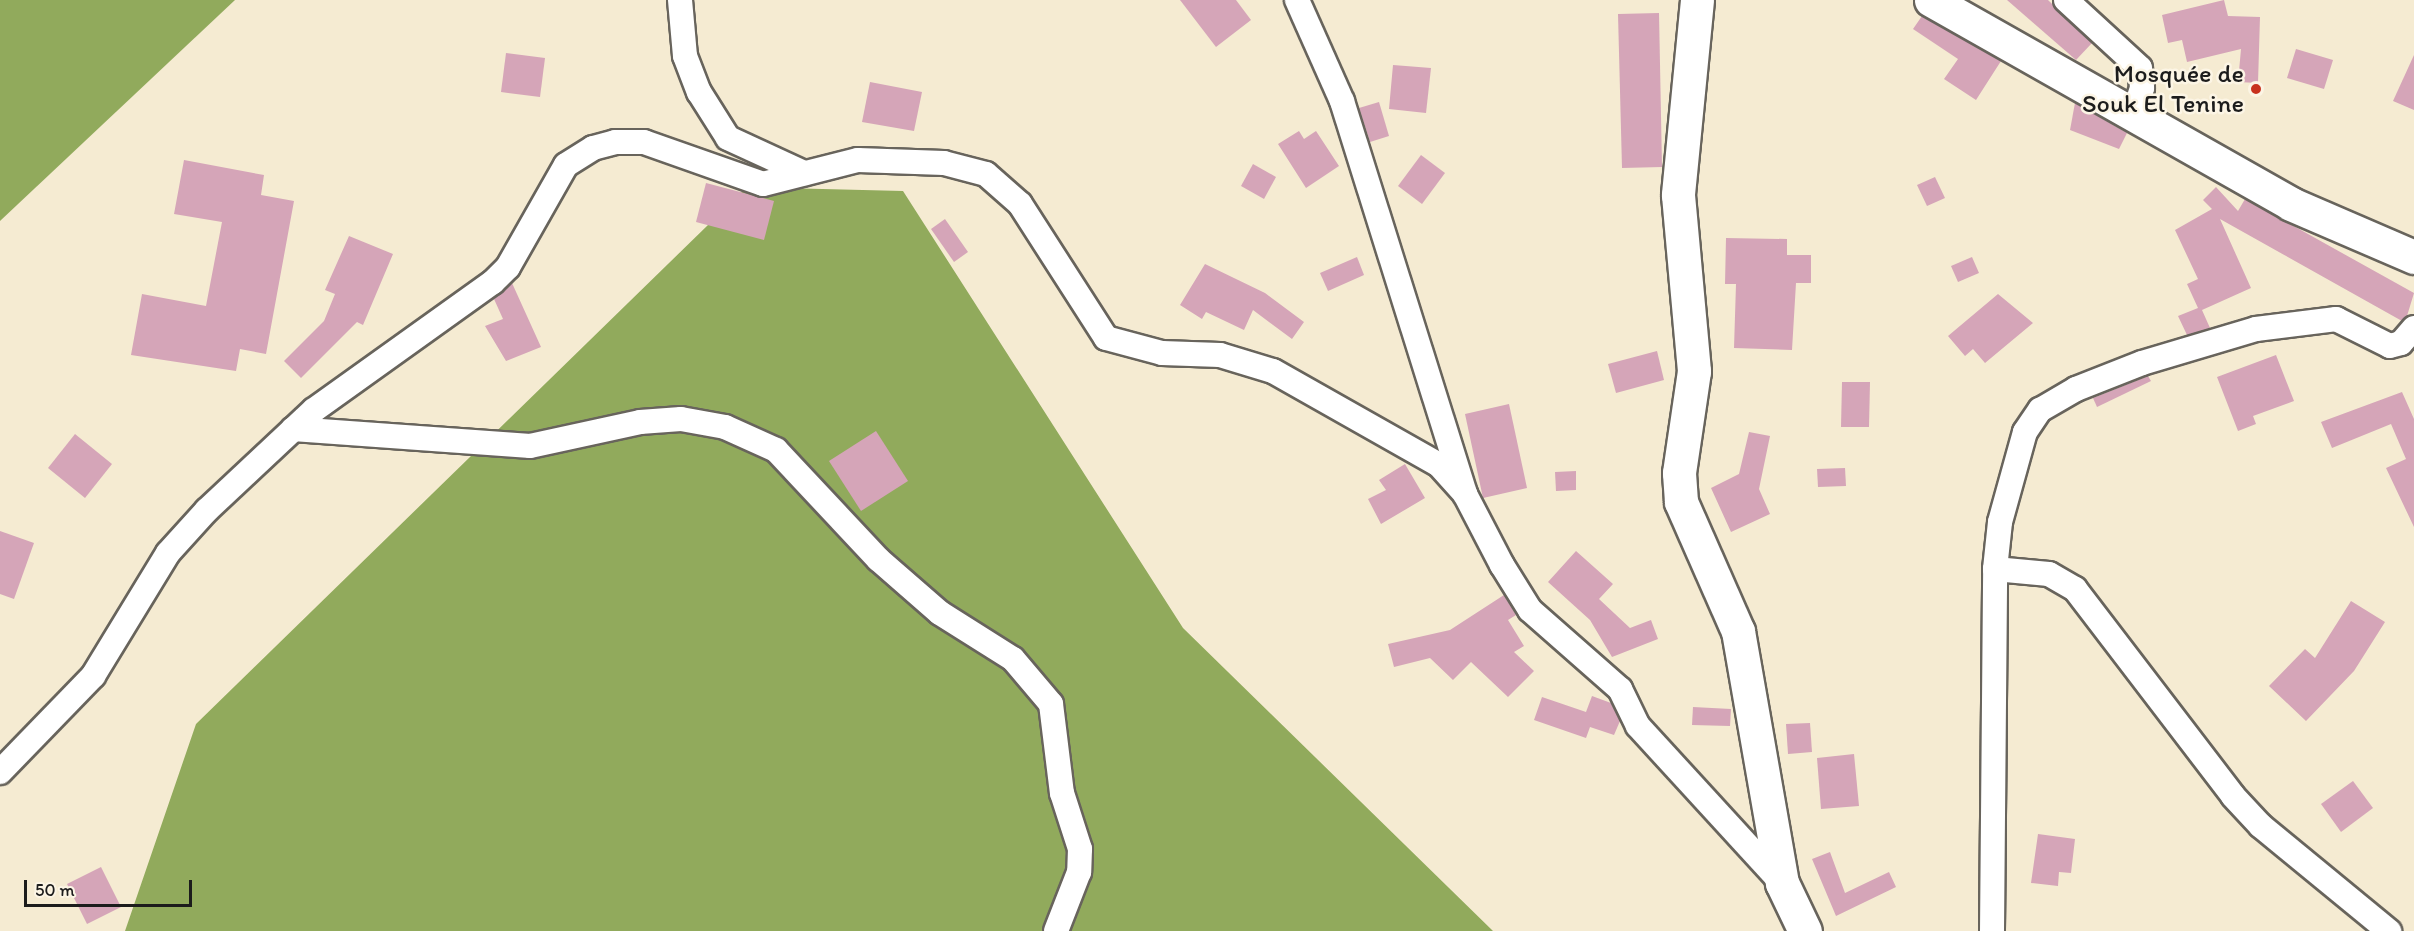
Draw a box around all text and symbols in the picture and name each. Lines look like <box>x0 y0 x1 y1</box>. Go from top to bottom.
place label: Mosquée de Souk El Tenine <box>2083 58 2244 119</box>
marker: Mosquée de Souk El Tenine <box>2249 82 2263 96</box>
scale bar <box>27 868 195 906</box>
text: 50 m <box>35 879 75 901</box>

